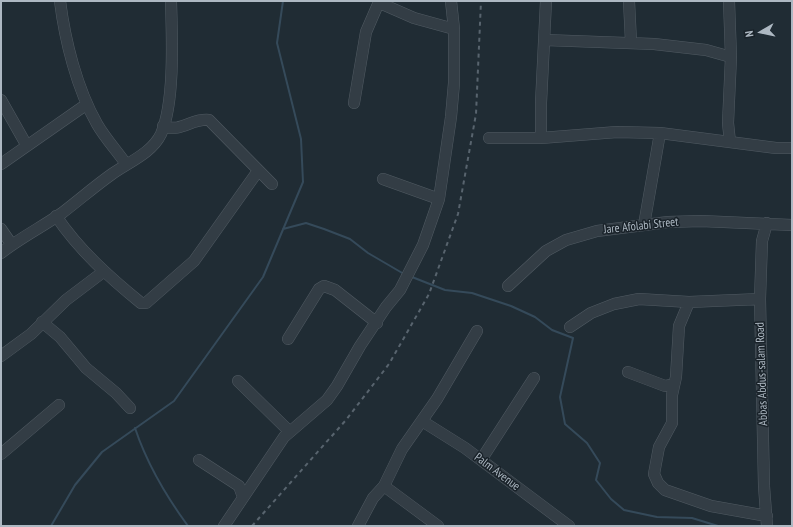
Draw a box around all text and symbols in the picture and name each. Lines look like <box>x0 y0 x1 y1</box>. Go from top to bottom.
north arrow <box>741 12 781 52</box>
text: N <box>742 30 757 38</box>
street label: Jare Afolabi Street <box>603 215 679 237</box>
street label: Abbas Abdus-salam Road <box>753 322 771 426</box>
street label: Palm Avenue <box>471 450 523 494</box>

